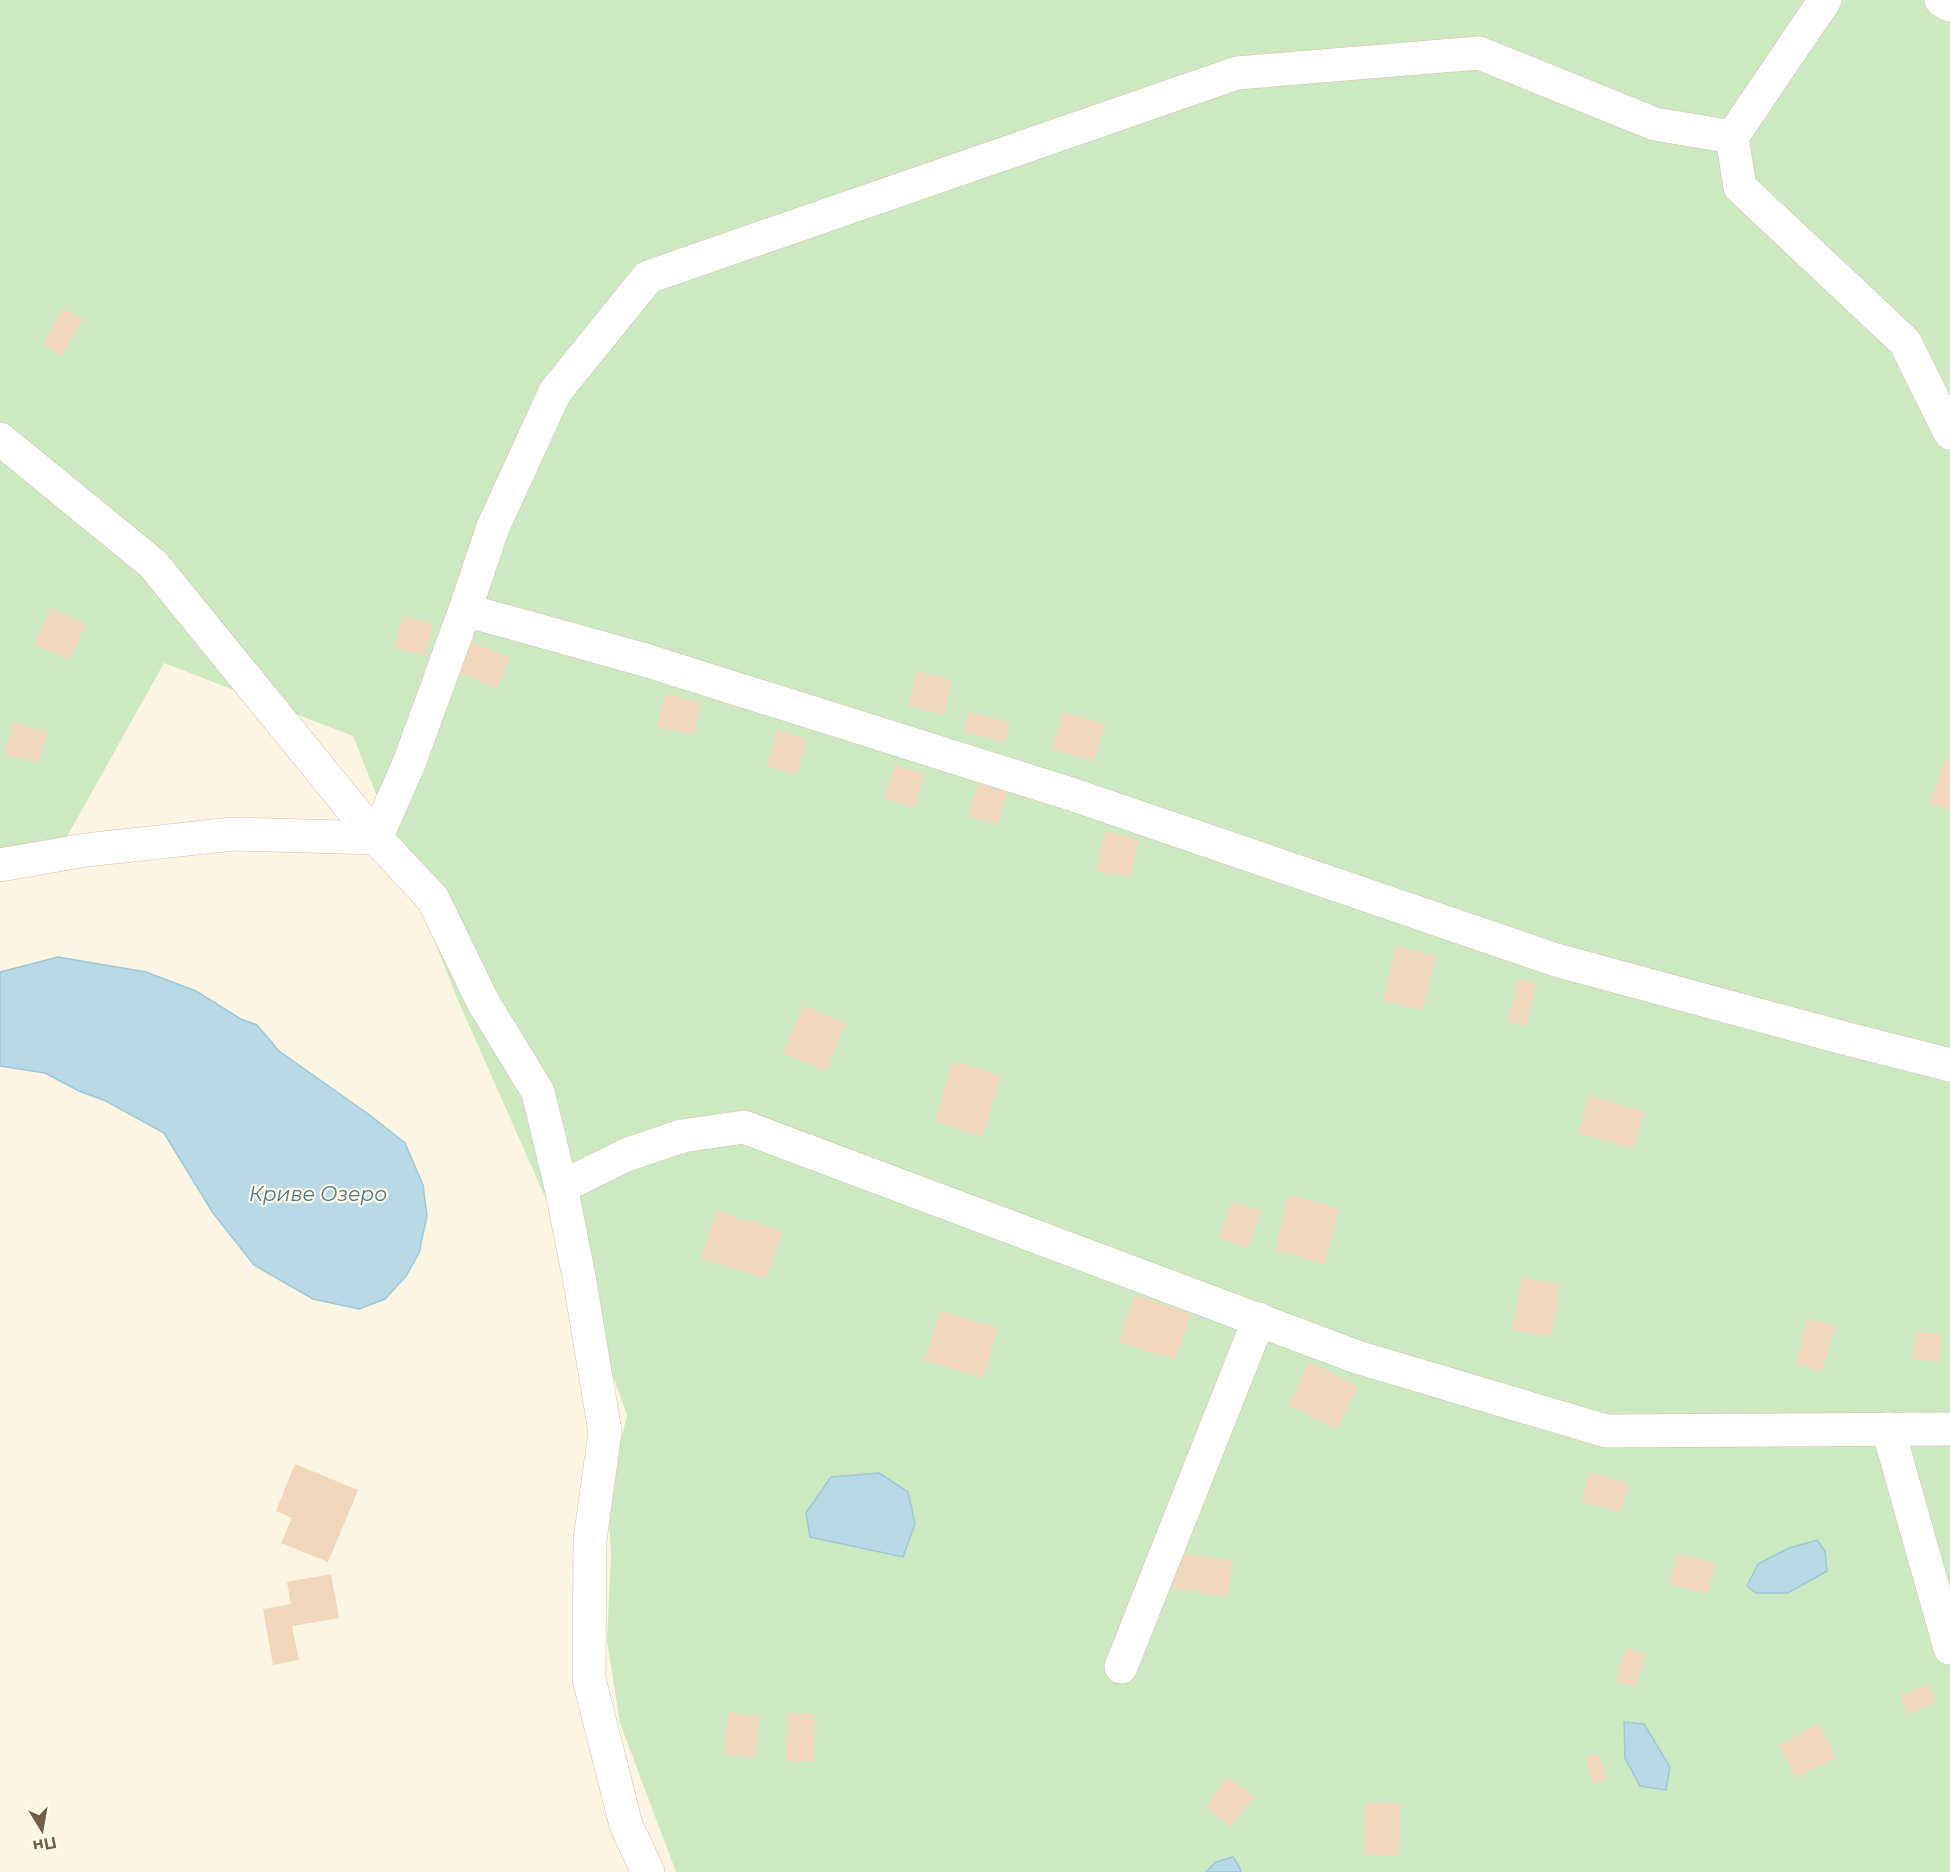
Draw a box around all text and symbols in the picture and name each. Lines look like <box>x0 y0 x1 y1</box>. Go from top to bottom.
water label: Криве Озеро <box>249 1182 387 1206</box>
north arrow <box>12 1800 72 1860</box>
text: Пн <box>31 1833 58 1856</box>

